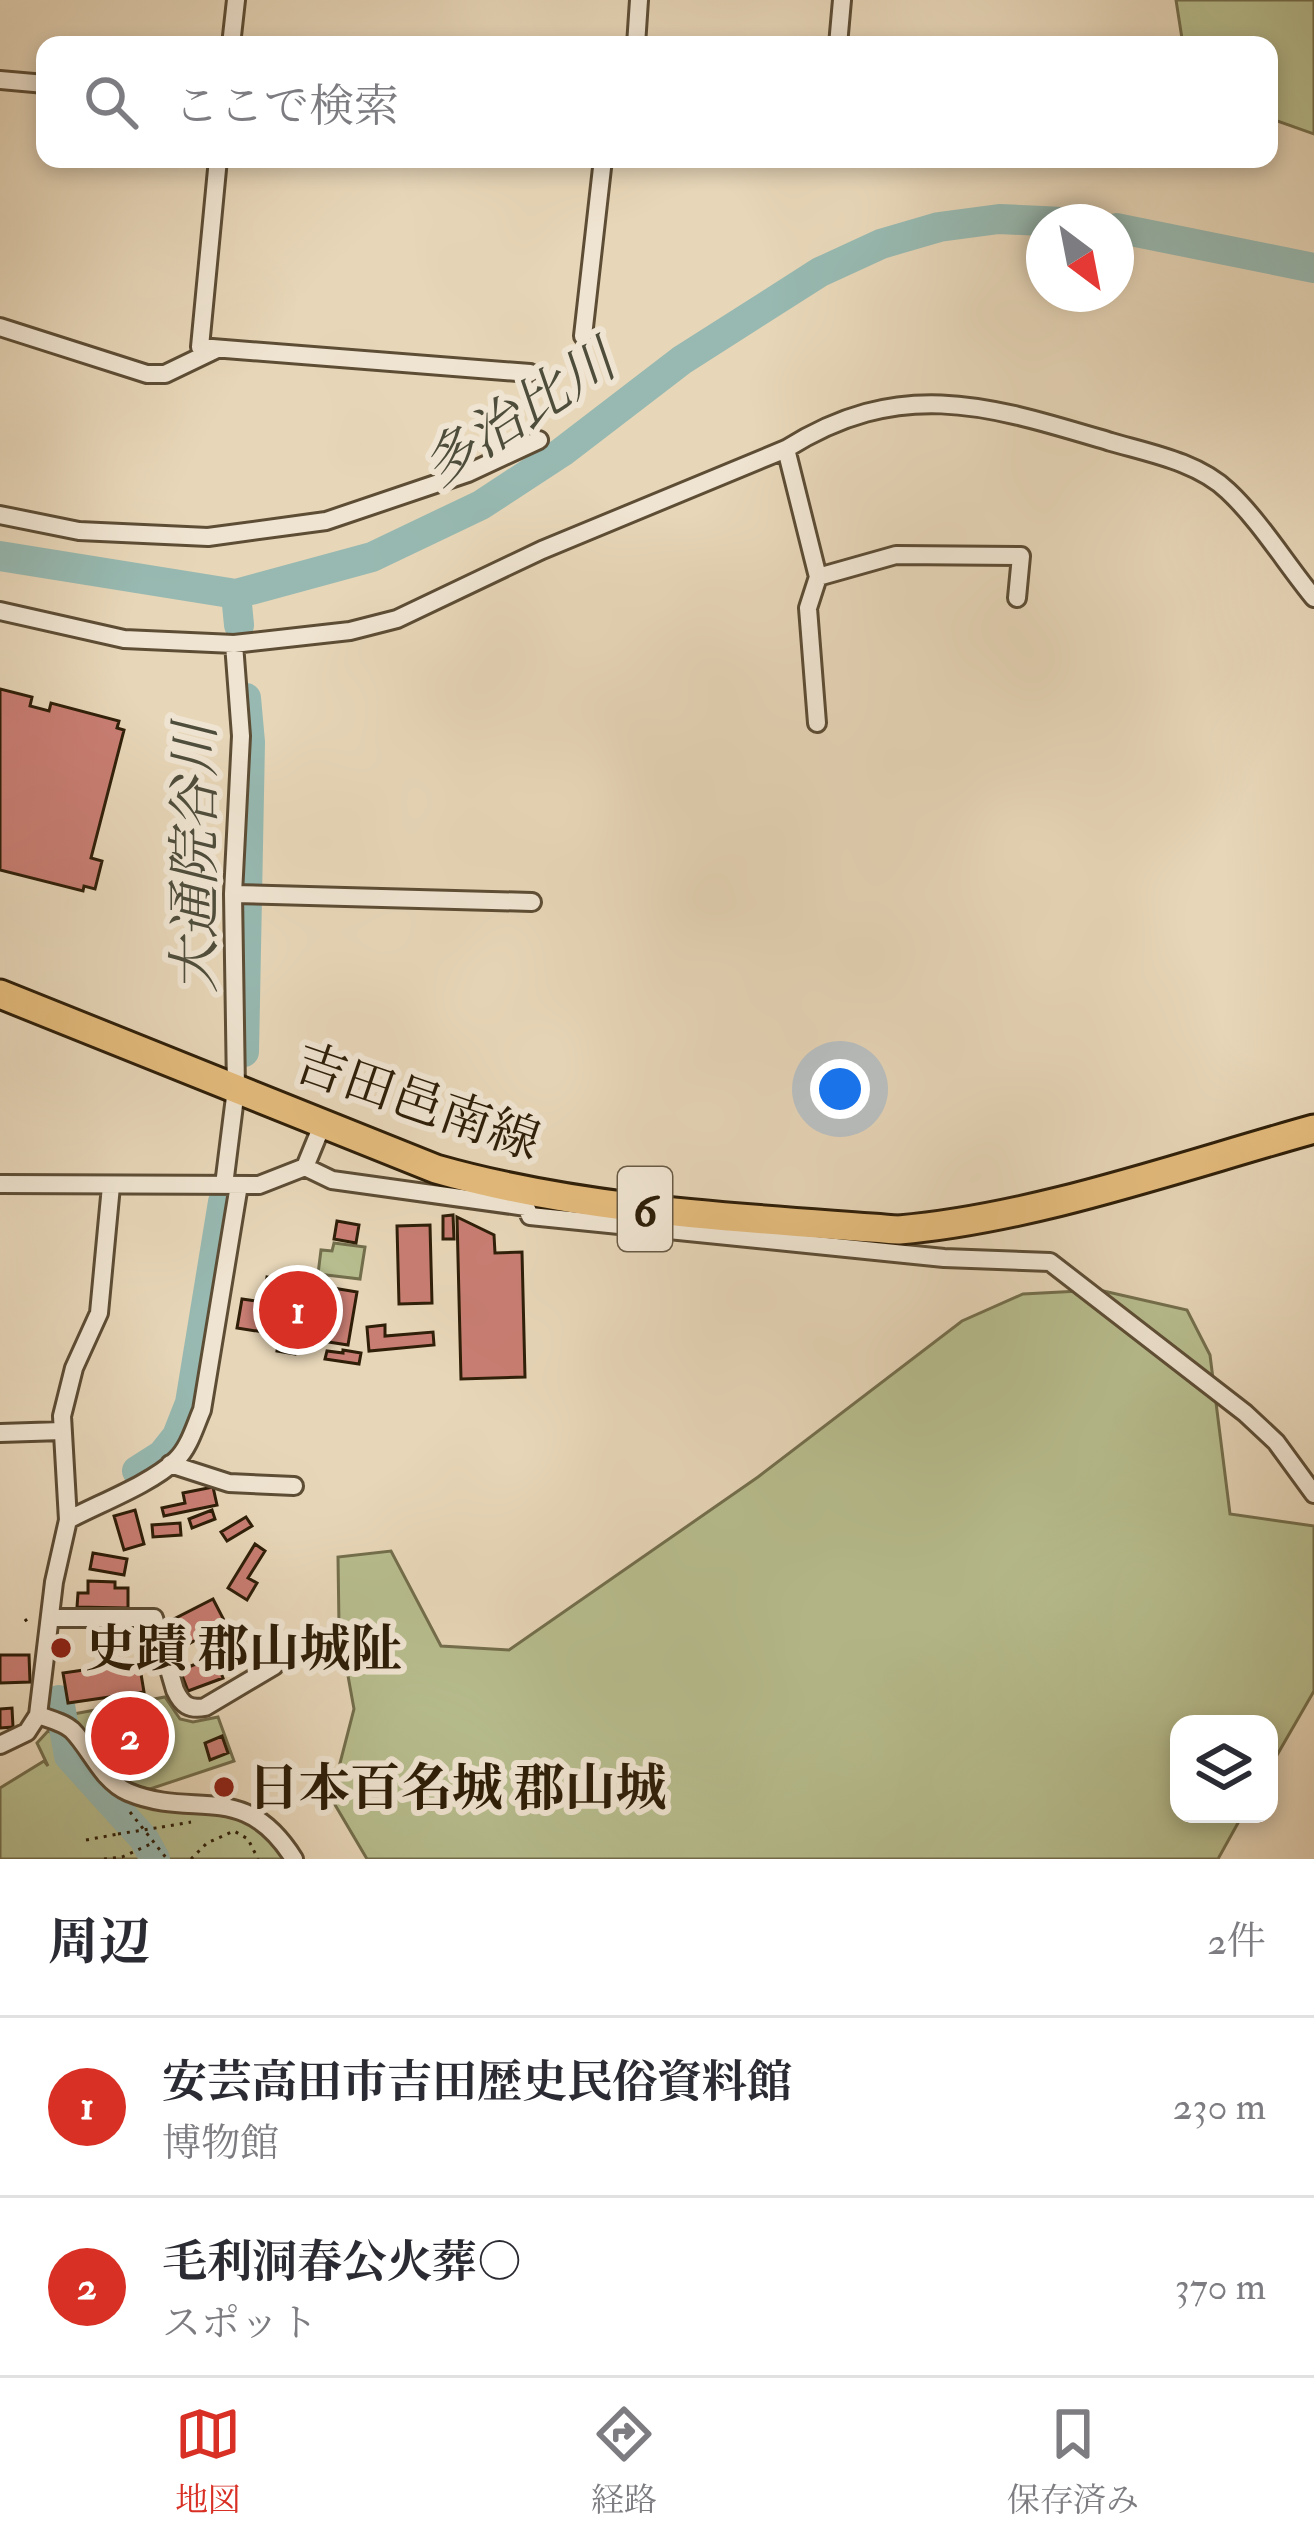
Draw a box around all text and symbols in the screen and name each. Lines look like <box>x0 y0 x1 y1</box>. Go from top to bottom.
search box <box>36 36 1278 168</box>
icon: search <box>78 69 144 135</box>
text: ここで検索 <box>174 79 399 135</box>
north arrow <box>1026 204 1134 312</box>
water label: 多治比川 <box>410 325 632 502</box>
water label: 大通院谷川 <box>162 718 230 993</box>
street label: 吉田邑南線 <box>286 1031 548 1175</box>
your location <box>810 1059 870 1119</box>
road number: 6 <box>618 1167 672 1251</box>
pin: 1 <box>259 1265 337 1355</box>
place label: 史蹟 郡山城阯 <box>85 1618 402 1682</box>
marker: 史蹟 郡山城阯 <box>48 1635 74 1661</box>
pin: 2 <box>91 1691 169 1781</box>
map controls <box>1170 1715 1278 1823</box>
button: layers <box>1170 1715 1278 1823</box>
place label: 日本百名城 郡山城 <box>248 1757 667 1821</box>
marker: 日本百名城 郡山城 <box>211 1774 237 1800</box>
text: 周辺 <box>48 1911 150 1975</box>
text: 2件 <box>1207 1917 1266 1966</box>
text: 安芸高田市吉田歴史民俗資料館 <box>162 2055 792 2111</box>
text: 1 <box>80 2082 94 2131</box>
text: 230 m <box>1173 2082 1266 2131</box>
text: 博物館 <box>162 2119 279 2168</box>
text: 毛利洞春公火葬○ <box>162 2235 522 2291</box>
text: 2 <box>77 2262 97 2311</box>
text: 370 m <box>1175 2262 1266 2311</box>
text: スポット <box>162 2299 318 2348</box>
tab: 地図 <box>175 2401 241 2521</box>
tab: 経路 <box>591 2401 657 2521</box>
tab: 保存済み <box>1007 2401 1139 2521</box>

